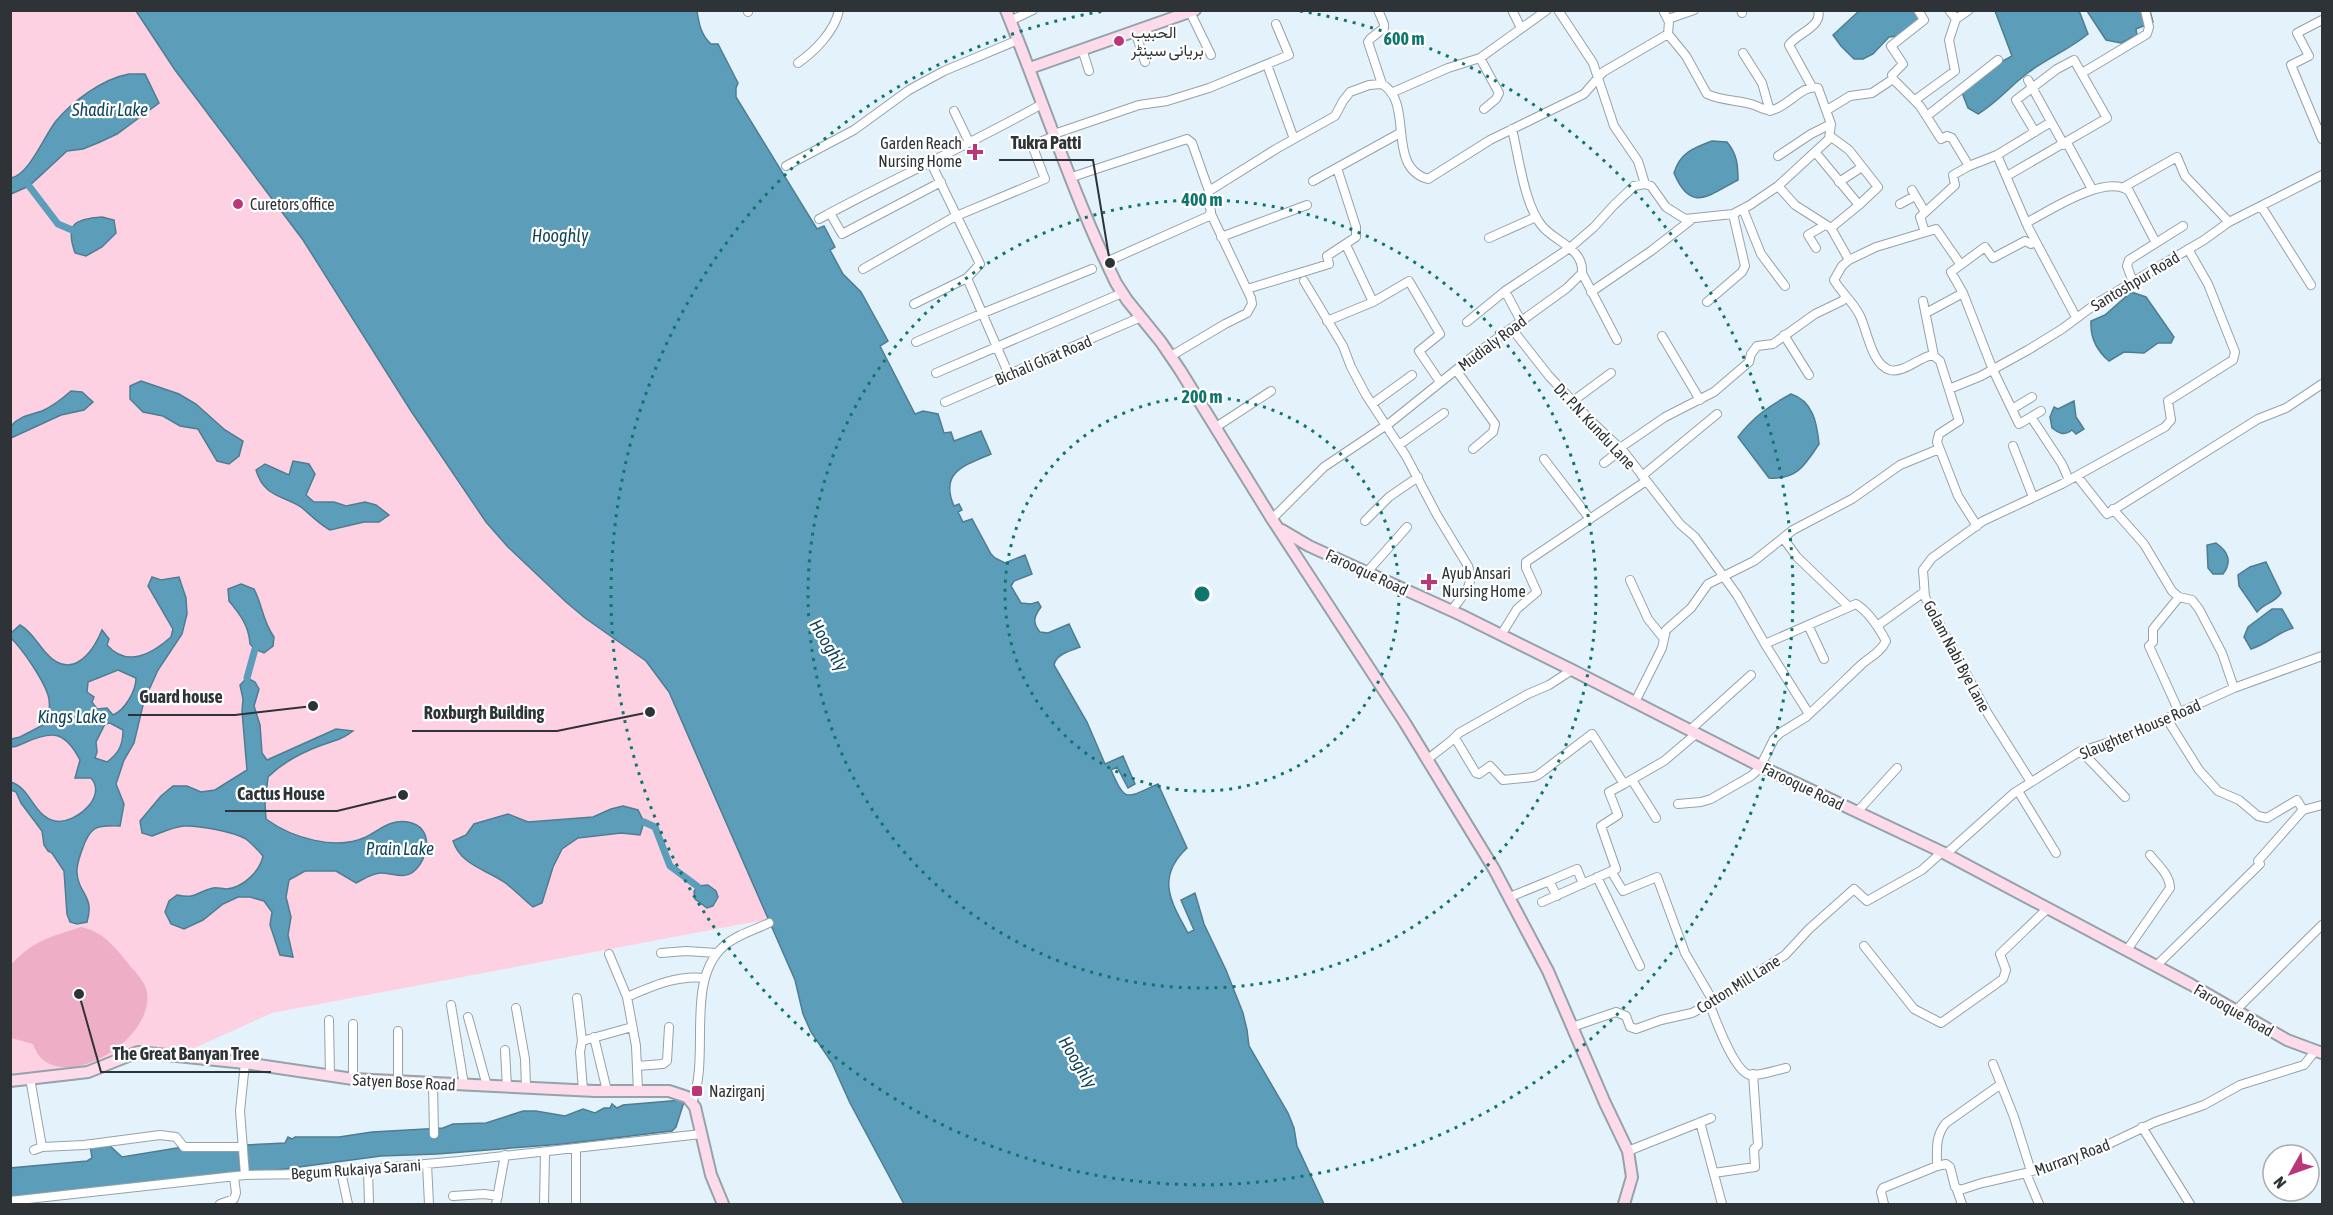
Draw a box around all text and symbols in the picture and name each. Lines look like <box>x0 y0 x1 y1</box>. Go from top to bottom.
place label: الحبیب بریانی سینٹر <box>1130 23 1204 61</box>
text: 600 m <box>1384 28 1424 49</box>
marker: الحبیب بریانی سینٹر <box>1112 34 1126 48</box>
water label: Shadir Lake <box>71 99 148 120</box>
callout: Tukra Patti <box>999 124 1093 160</box>
text: Tukra Patti <box>1011 132 1081 153</box>
place label: Garden Reach Nursing Home <box>878 134 962 171</box>
marker: Garden Reach Nursing Home <box>966 143 984 161</box>
text: 400 m <box>1181 189 1222 210</box>
place label: Curetors office <box>250 195 335 213</box>
marker: Curetors office <box>231 197 245 211</box>
water label: Hooghly <box>532 225 589 246</box>
street label: Santoshpur Road <box>2087 248 2183 315</box>
street label: Mudialy Road <box>1454 312 1530 375</box>
street label: Bichali Ghat Road <box>992 331 1094 389</box>
street label: Dr. P.N. Kundu Lane <box>1551 379 1639 473</box>
text: 200 m <box>1182 386 1222 407</box>
street label: Farooque Road <box>1323 545 1411 600</box>
place label: Ayub Ansari Nursing Home <box>1442 564 1526 601</box>
marker: Ayub Ansari Nursing Home <box>1420 573 1438 591</box>
centre of rings <box>1192 584 1212 604</box>
street label: Golam Nabi Bye Lane <box>1919 597 1994 715</box>
water label: Hooghly <box>805 615 853 675</box>
callout: Guard house <box>128 679 235 715</box>
text: Guard house <box>139 686 223 707</box>
callout: Roxburgh Building <box>412 695 557 731</box>
street label: Slaughter House Road <box>2077 695 2204 764</box>
text: Roxburgh Building <box>424 702 545 723</box>
water label: Kings Lake <box>37 706 107 727</box>
street label: Farooque Road <box>1759 758 1847 814</box>
callout: Cactus House <box>225 775 337 811</box>
text: Cactus House <box>237 783 325 804</box>
water label: Prain Lake <box>366 838 434 859</box>
street label: Cotton Mill Lane <box>1693 951 1783 1017</box>
street label: Farooque Road <box>2191 980 2277 1041</box>
water label: Hooghly <box>1054 1032 1102 1092</box>
callout: The Great Banyan Tree <box>101 1036 271 1072</box>
text: The Great Banyan Tree <box>113 1043 259 1064</box>
street label: Satyen Bose Road <box>352 1070 456 1095</box>
place label: Nazirganj <box>709 1082 765 1101</box>
marker: Nazirganj <box>690 1084 704 1098</box>
street label: Murrary Road <box>2032 1135 2113 1180</box>
north arrow <box>2261 1143 2321 1203</box>
street label: Begum Rukaiya Sarani <box>290 1155 422 1184</box>
text: N <box>2270 1173 2289 1192</box>

